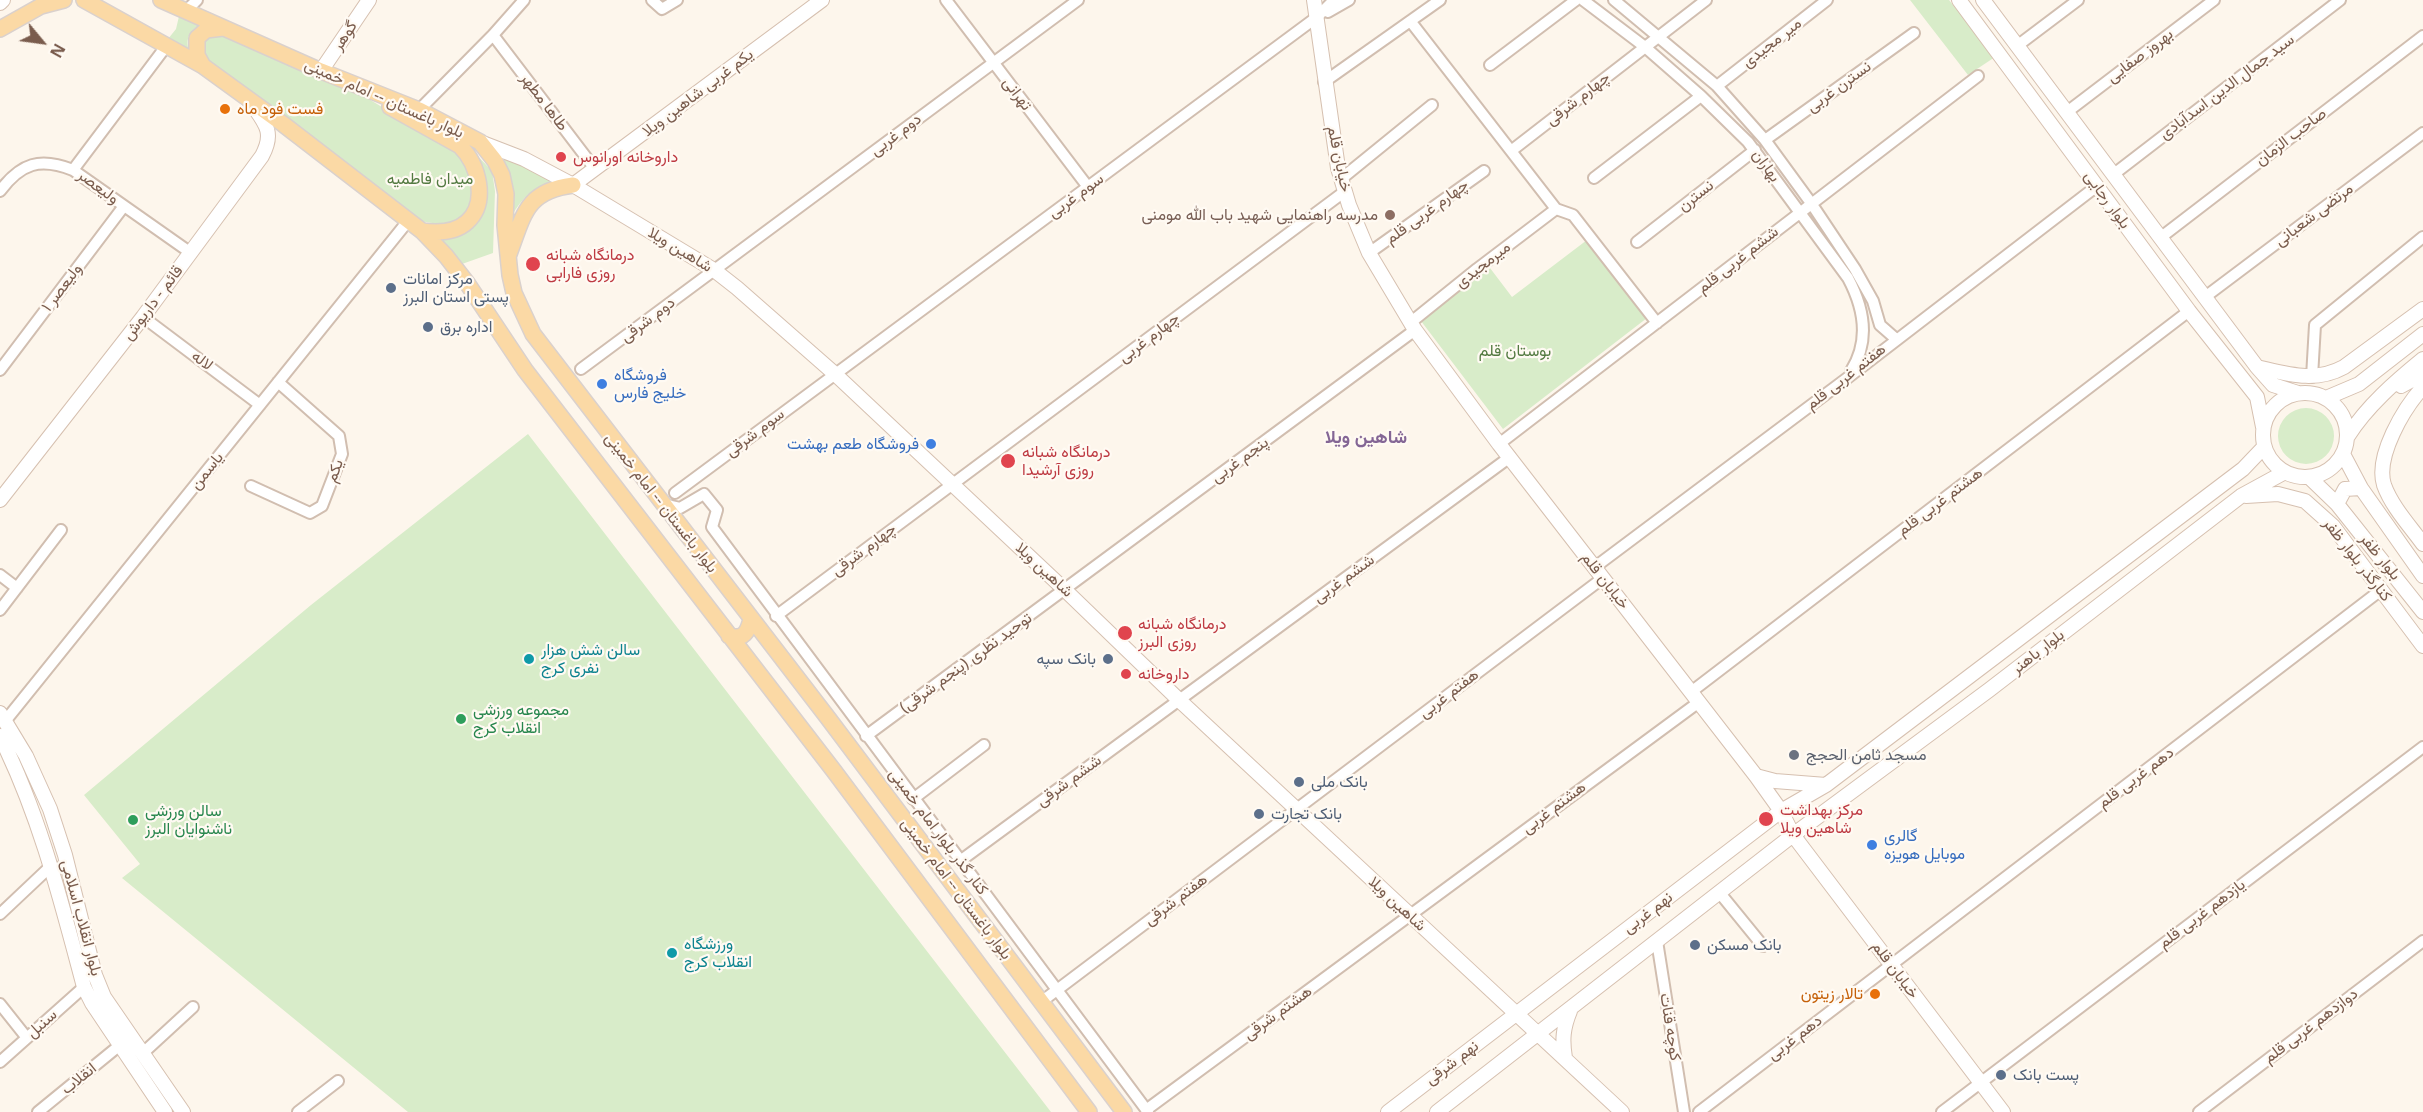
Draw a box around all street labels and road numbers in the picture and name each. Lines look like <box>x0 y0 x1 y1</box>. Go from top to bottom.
street label: میر مجیدی <box>1738 14 1806 72</box>
street label: گوهر <box>328 18 362 54</box>
street label: بهروز صفایی <box>2103 25 2177 87</box>
street label: سید جمال الدین اسدآبادی <box>2156 30 2298 144</box>
street label: یکم غربی شاهین ویلا <box>639 45 757 141</box>
street label: بلوار باغستان -- امام خمینی <box>301 55 467 143</box>
street label: نسترن غربی <box>1803 57 1875 117</box>
street label: چهارم شرقی <box>1542 68 1614 130</box>
street label: طاها مطهر <box>516 69 572 135</box>
street label: تهرانی <box>998 74 1036 114</box>
street label: صاحب الزمان <box>2252 104 2330 170</box>
street label: دوم غربی <box>867 110 925 160</box>
street label: خیابان قلم <box>1323 124 1355 194</box>
street label: بهاران <box>1748 146 1784 186</box>
street label: ولیعصر <box>74 166 122 208</box>
street label: بلوار رجایی <box>2080 167 2134 233</box>
street label: سوم غربی <box>1044 169 1108 223</box>
street label: چهارم غربی قلم <box>1382 175 1472 249</box>
street label: نسترن <box>1674 176 1718 216</box>
street label: مرتضی شعبانی <box>2271 179 2357 251</box>
street label: ششم غربی قلم <box>1694 222 1782 298</box>
street label: شاهین ویلا <box>644 223 716 277</box>
street label: میرمجیدی <box>1452 237 1514 293</box>
street label: ولیعصر ۱ <box>38 260 86 316</box>
street label: قائم - داریوش <box>119 262 187 344</box>
street label: دوم شرقی <box>617 293 679 347</box>
street label: چهارم غربی <box>1115 309 1183 367</box>
street label: هفتم غربی قلم <box>1802 340 1890 414</box>
street label: لاله <box>187 347 217 375</box>
street label: سوم شرقی <box>722 405 788 461</box>
street label: بلوار باغستان -- امام خمینی <box>600 429 722 577</box>
street label: پنجم غربی <box>1208 433 1272 487</box>
street label: یاسمن <box>186 448 228 494</box>
street label: یکم <box>322 457 348 485</box>
street label: هشتم غربی قلم <box>1893 464 1987 540</box>
street label: کنارگذر بلوار ظفر <box>2318 514 2396 606</box>
street label: چهارم شرقی <box>828 519 900 581</box>
street label: بلوار ظفر <box>2355 530 2405 584</box>
street label: شاهین ویلا <box>1011 539 1077 601</box>
street label: خیابان قلم <box>1577 549 1633 613</box>
street label: ششم غربی <box>1310 550 1378 608</box>
street label: توحید نظری (پنجم شرقی) <box>896 609 1036 717</box>
street label: بلوار باهنر <box>2008 625 2068 679</box>
street label: هفتم غربی <box>1415 665 1483 723</box>
street label: دهم غربی قلم <box>2094 743 2178 813</box>
street label: ششم شرقی <box>1033 751 1105 811</box>
street label: کنار گذر بلوار امام خمینی <box>884 765 992 899</box>
street label: هشتم غربی <box>1518 778 1590 838</box>
street label: بلوار باغستان -- امام خمینی <box>896 814 1016 964</box>
street label: بلوار انقلاب اسلامی <box>56 858 106 978</box>
street label: هفتم شرقی <box>1140 870 1212 930</box>
street label: شاهین ویلا <box>1364 873 1430 935</box>
street label: یازدهم غربی قلم <box>2155 875 2249 953</box>
street label: نهم غربی <box>1619 888 1677 938</box>
street label: خیابان قلم <box>1867 937 1923 1003</box>
street label: هشتم شرقی <box>1240 982 1316 1044</box>
street label: دوازدهم غربی قلم <box>2260 984 2362 1068</box>
street label: کوچه قنات <box>1655 992 1685 1062</box>
street label: سنبل <box>23 1005 61 1043</box>
street label: دهم غربی <box>1764 1011 1826 1065</box>
street label: نهم شرقی <box>1421 1037 1483 1089</box>
street label: انقلاب <box>57 1059 101 1099</box>

